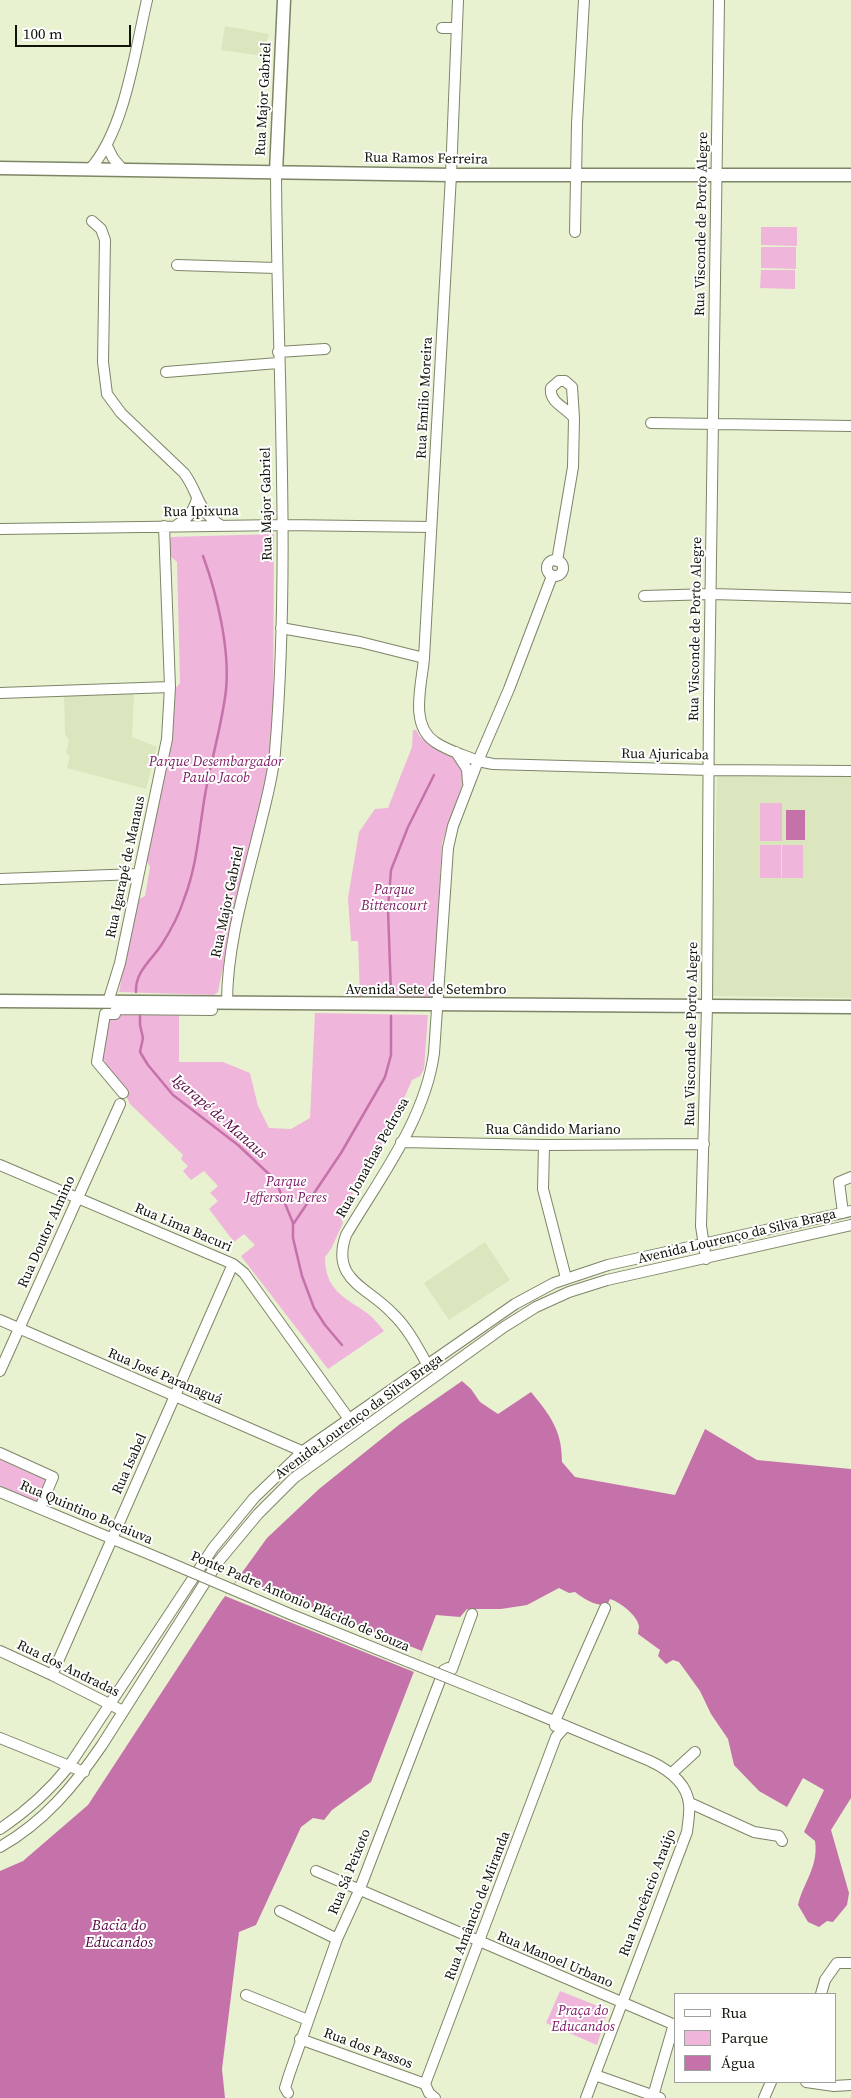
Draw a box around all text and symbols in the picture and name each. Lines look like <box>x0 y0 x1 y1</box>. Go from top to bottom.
scale bar <box>18 15 134 47</box>
text: 100 m <box>23 23 63 44</box>
street label: Rua Major Gabriel <box>253 42 275 156</box>
street label: Rua Visconde de Porto Alegre <box>692 132 712 316</box>
street label: Rua Ramos Ferreira <box>364 150 488 168</box>
street label: Rua Emílio Moreira <box>413 337 437 459</box>
street label: Rua Major Gabriel <box>258 447 276 561</box>
street label: Rua Ipixuna <box>163 503 239 521</box>
street label: Rua Visconde de Porto Alegre <box>686 537 706 721</box>
street label: Rua Ajuricaba <box>621 746 709 764</box>
park label: Parque Desembargador Paulo Jacob <box>149 754 283 786</box>
street label: Rua Igarapé de Manaus <box>103 794 149 940</box>
street label: Rua Major Gabriel <box>208 845 248 959</box>
park label: Parque Bittencourt <box>361 882 427 914</box>
street label: Rua Visconde de Porto Alegre <box>682 942 702 1126</box>
street label: Avenida Sete de Setembro <box>346 982 506 998</box>
water label: Igarapé de Manaus <box>168 1071 270 1163</box>
street label: Rua Jonathas Pedrosa <box>333 1095 413 1221</box>
street label: Rua Cândido Mariano <box>485 1122 621 1138</box>
street label: Rua Doutor Almino <box>15 1173 79 1291</box>
park label: Parque Jefferson Peres <box>245 1174 327 1206</box>
street label: Rua Lima Bacuri <box>132 1200 234 1256</box>
street label: Avenida Lourenço da Silva Braga <box>636 1206 838 1268</box>
street label: Rua José Paranaguá <box>105 1345 225 1409</box>
street label: Avenida Lourenço da Silva Braga <box>272 1351 446 1483</box>
street label: Rua Isabel <box>109 1431 151 1497</box>
street label: Rua Quintino Bocaiuva <box>17 1477 155 1549</box>
street label: Ponte Padre Antonio Plácido de Souza <box>188 1548 412 1656</box>
street label: Rua dos Andradas <box>14 1637 122 1701</box>
street label: Rua Sá Peixoto <box>325 1827 375 1917</box>
street label: Rua Inocêncio Araújo <box>616 1827 680 1959</box>
street label: Rua Amâncio de Miranda <box>442 1829 514 1983</box>
water label: Bacia do Educandos <box>85 1917 153 1952</box>
street label: Rua Manoel Urbano <box>494 1928 616 1992</box>
legend <box>674 1993 836 2083</box>
text: Rua <box>721 2002 747 2023</box>
park label: Praça do Educandos <box>551 2003 615 2035</box>
street label: Rua dos Passos <box>321 2025 415 2073</box>
text: Parque <box>721 2027 768 2048</box>
text: Água <box>721 2052 755 2073</box>

